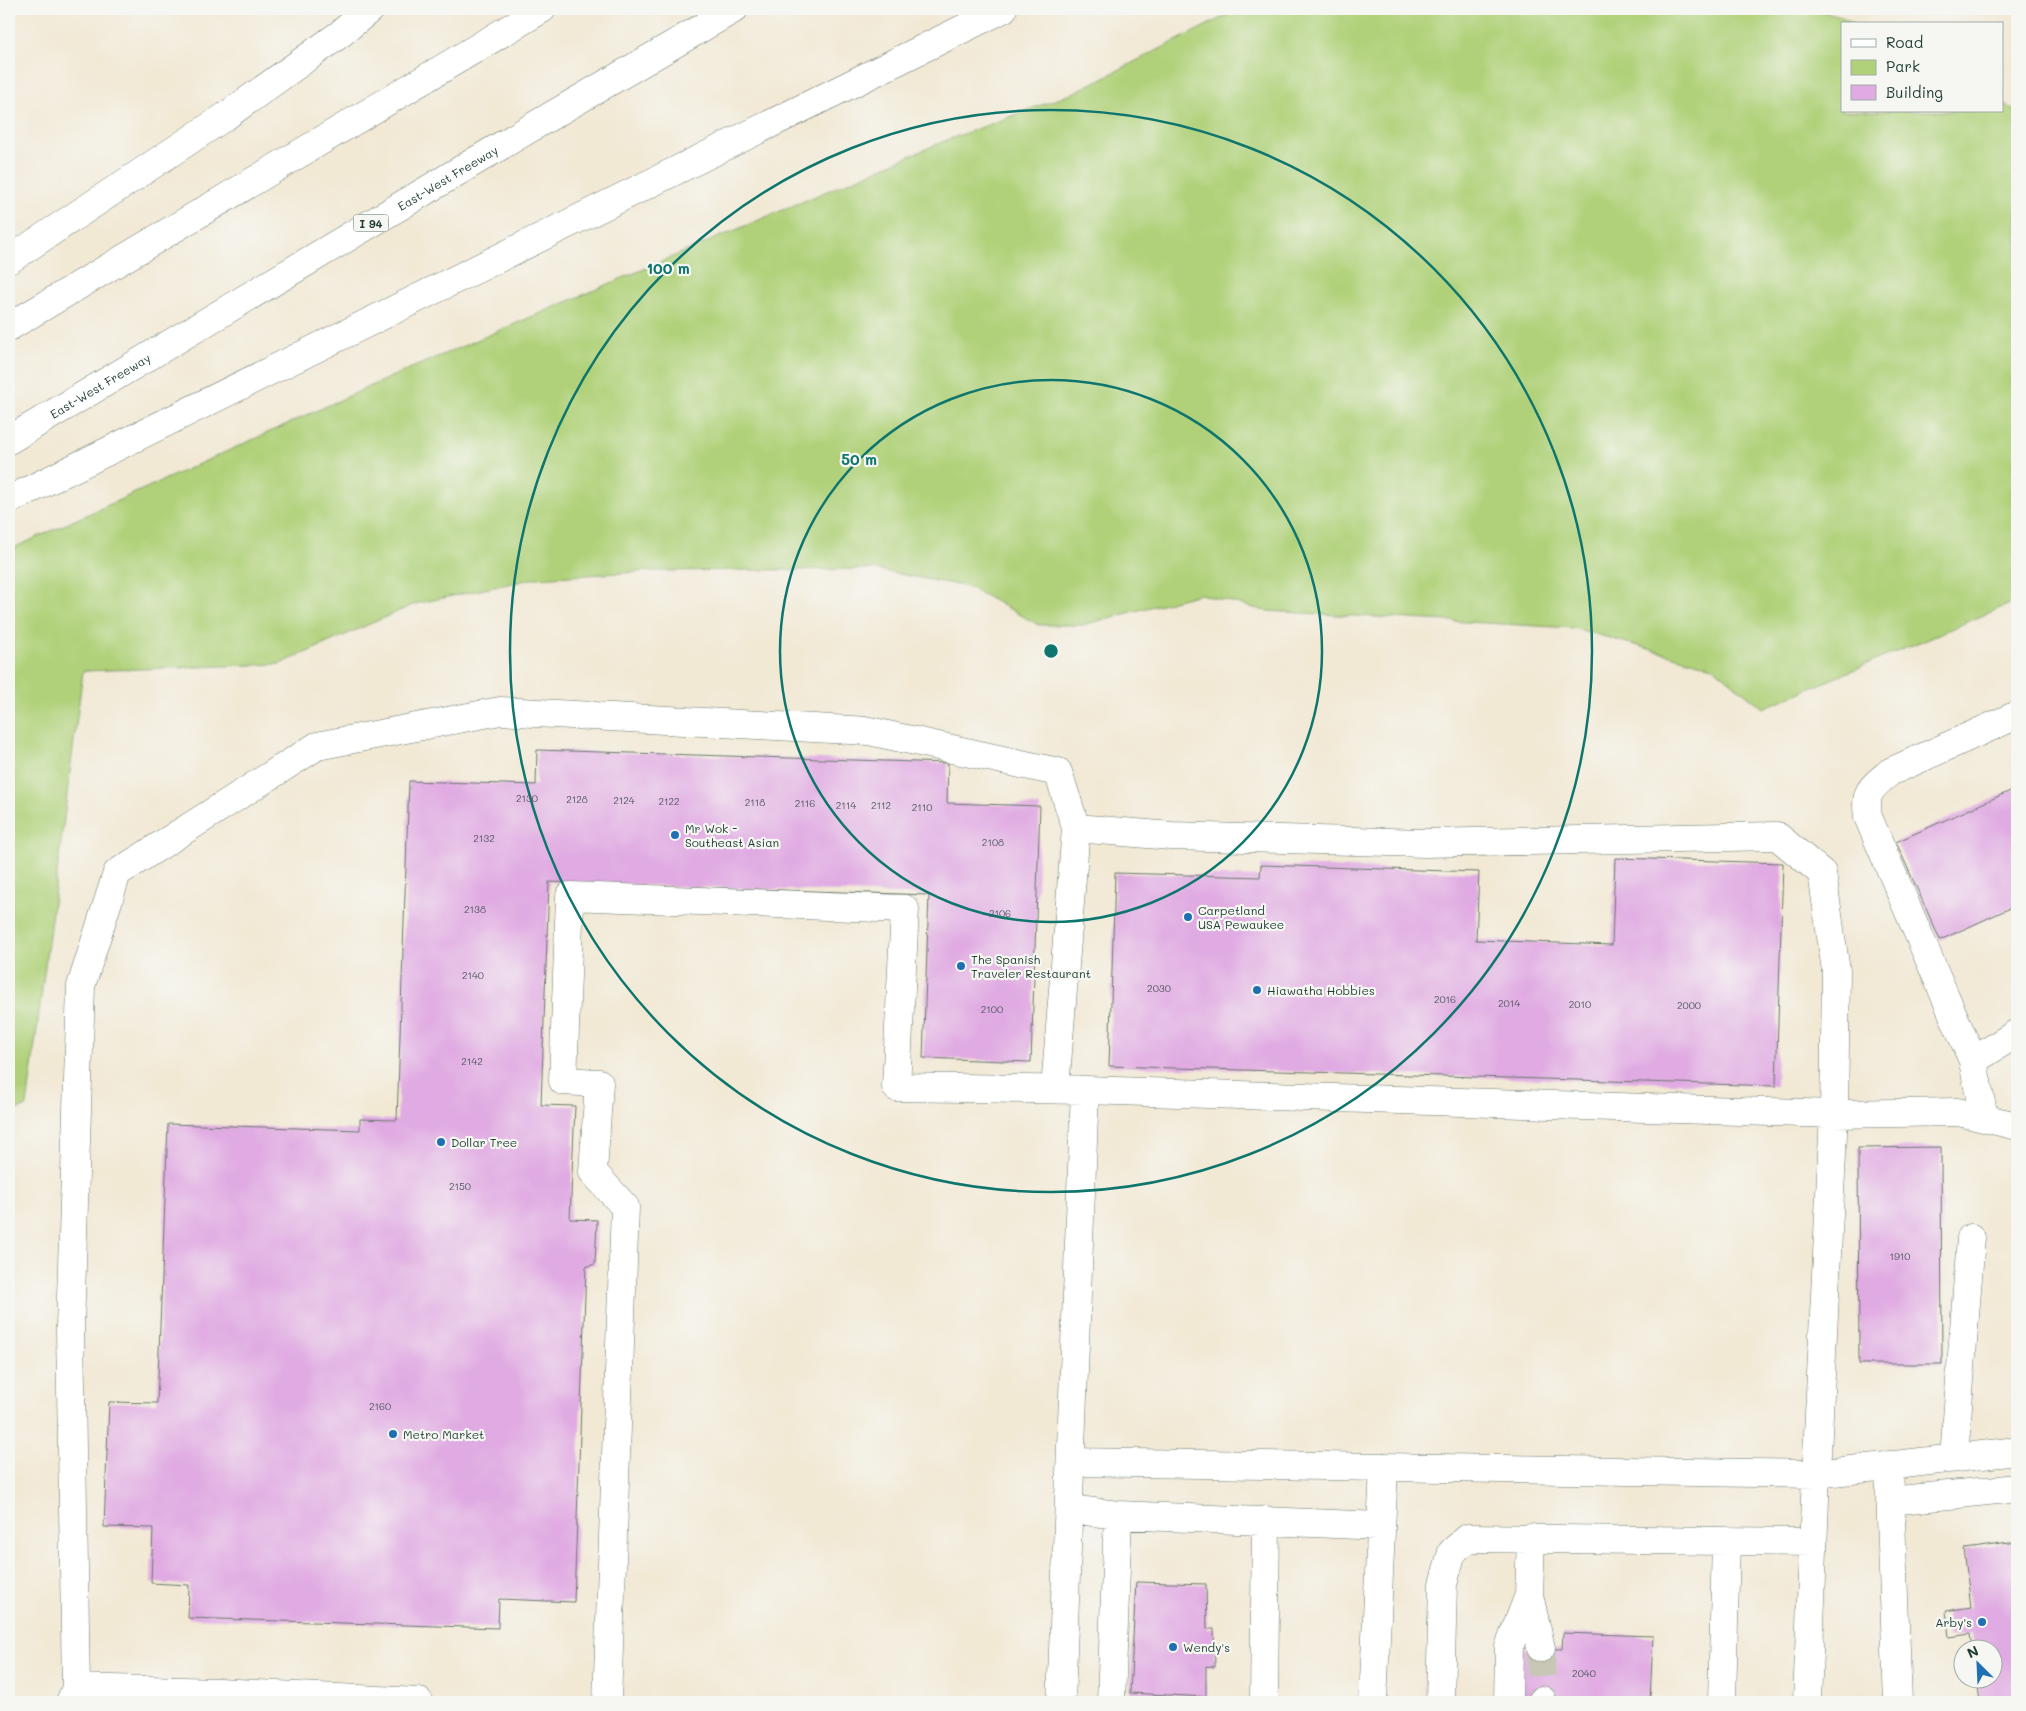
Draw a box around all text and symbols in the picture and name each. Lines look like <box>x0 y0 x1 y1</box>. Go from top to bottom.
legend <box>1841 22 2004 112</box>
text: Road <box>1886 32 1923 52</box>
text: Park <box>1886 56 1920 76</box>
text: Building <box>1886 82 1943 102</box>
street label: East-West Freeway <box>394 142 501 214</box>
road number: I 94 <box>354 214 388 232</box>
text: 100 m <box>646 258 690 278</box>
street label: East-West Freeway <box>47 349 153 422</box>
text: 50 m <box>841 449 877 469</box>
centre of rings <box>1042 642 1060 660</box>
house number: 2130 <box>516 791 538 805</box>
house number: 2128 <box>566 792 588 806</box>
house number: 2124 <box>613 793 635 807</box>
house number: 2122 <box>658 794 680 808</box>
house number: 2118 <box>745 795 765 809</box>
house number: 2116 <box>795 796 815 810</box>
house number: 2114 <box>836 798 856 812</box>
house number: 2112 <box>871 798 891 812</box>
house number: 2110 <box>912 800 932 814</box>
place label: Mr Wok - Southeast Asian <box>685 820 779 850</box>
marker: Mr Wok - Southeast Asian <box>669 829 681 841</box>
house number: 2132 <box>473 831 495 845</box>
house number: 2108 <box>982 835 1004 849</box>
house number: 2138 <box>464 902 486 916</box>
place label: Carpetland USA Pewaukee <box>1198 902 1284 932</box>
house number: 2106 <box>989 906 1011 920</box>
marker: Carpetland USA Pewaukee <box>1182 911 1194 923</box>
place label: The Spanish Traveler Restaurant <box>971 951 1091 981</box>
marker: The Spanish Traveler Restaurant <box>955 960 967 972</box>
house number: 2140 <box>462 968 484 982</box>
house number: 2030 <box>1147 981 1171 995</box>
place label: Hiawatha Hobbies <box>1267 982 1375 998</box>
marker: Hiawatha Hobbies <box>1251 984 1263 996</box>
house number: 2016 <box>1434 992 1456 1006</box>
house number: 2014 <box>1498 996 1520 1010</box>
house number: 2010 <box>1569 997 1591 1011</box>
house number: 2000 <box>1677 998 1701 1012</box>
house number: 2100 <box>981 1002 1003 1016</box>
house number: 2142 <box>461 1054 483 1068</box>
place label: Dollar Tree <box>451 1134 517 1150</box>
marker: Dollar Tree <box>435 1136 447 1148</box>
house number: 2150 <box>449 1179 471 1193</box>
house number: 1910 <box>1889 1249 1911 1263</box>
house number: 2160 <box>369 1399 391 1413</box>
place label: Metro Market <box>403 1426 484 1442</box>
marker: Metro Market <box>387 1428 399 1440</box>
place label: Arby's <box>1935 1614 1972 1630</box>
marker: Arby's <box>1976 1616 1988 1628</box>
north arrow <box>1954 1638 2004 1688</box>
place label: Wendy's <box>1183 1639 1230 1655</box>
marker: Wendy's <box>1167 1641 1179 1653</box>
text: N <box>1964 1641 1981 1663</box>
house number: 2040 <box>1572 1666 1596 1680</box>

